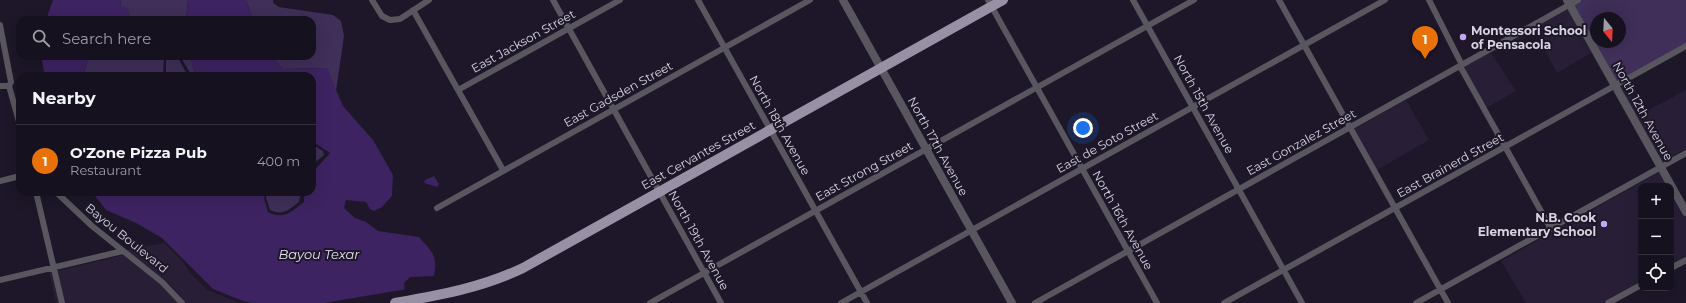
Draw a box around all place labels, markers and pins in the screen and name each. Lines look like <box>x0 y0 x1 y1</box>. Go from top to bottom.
place label: Montessori School of Pensacola <box>1471 23 1586 52</box>
pin: 1 <box>1412 26 1438 59</box>
marker: Montessori School of Pensacola <box>1458 32 1468 42</box>
place label: N.B. Cook Elementary School <box>1478 210 1596 239</box>
marker: N.B. Cook Elementary School <box>1599 219 1609 229</box>

